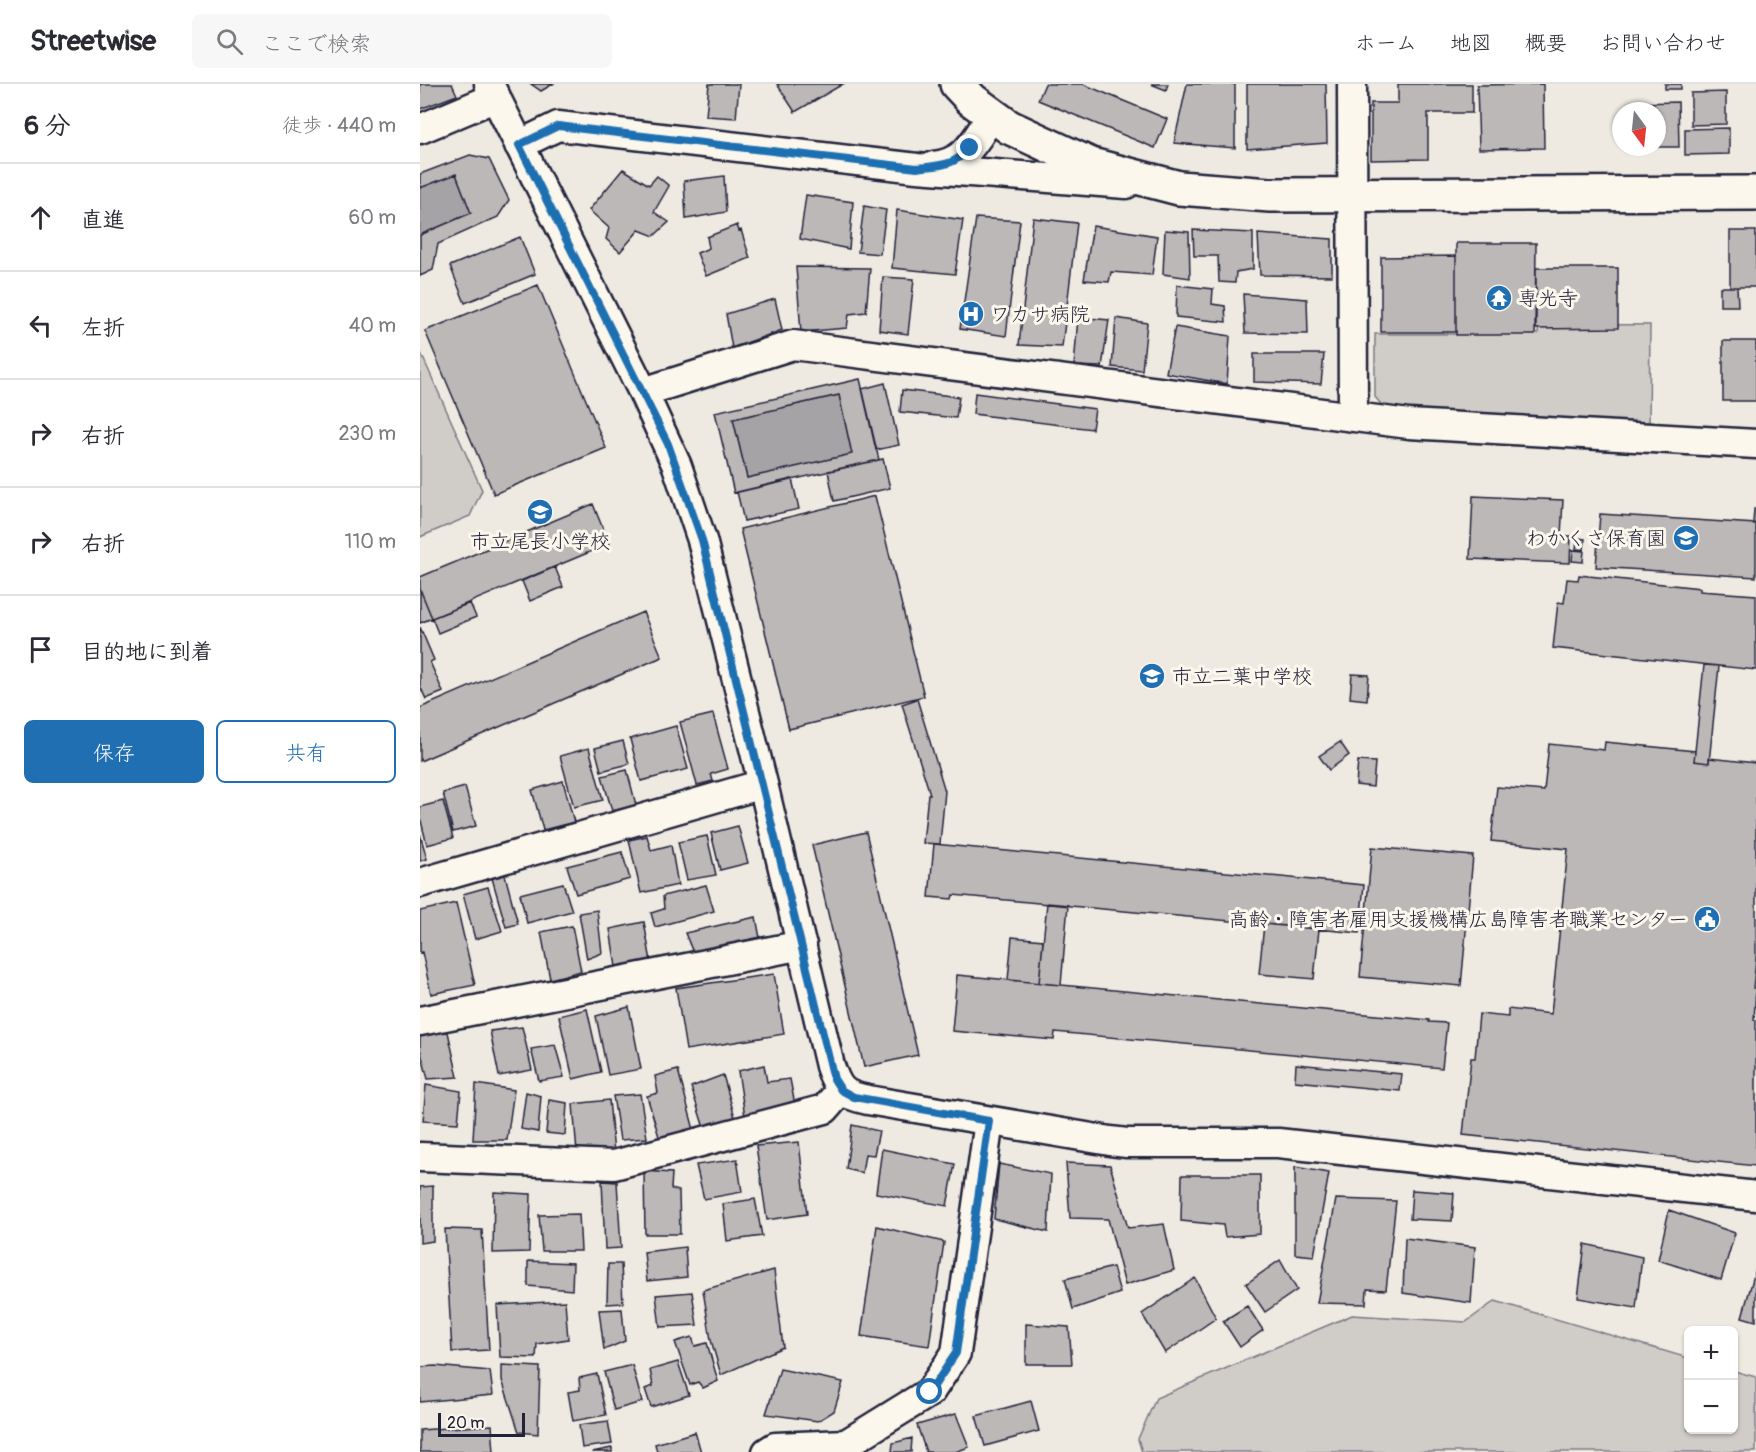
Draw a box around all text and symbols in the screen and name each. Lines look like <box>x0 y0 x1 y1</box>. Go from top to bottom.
search box <box>192 14 612 68</box>
text: Streetwise <box>30 24 156 59</box>
icon: search <box>213 25 246 58</box>
text: ここで検索 <box>261 30 371 58</box>
text: ホーム <box>1355 30 1417 57</box>
text: 地図 <box>1450 30 1492 57</box>
text: 概要 <box>1525 30 1567 57</box>
text: お問い合わせ <box>1600 30 1726 57</box>
north arrow <box>1612 102 1666 156</box>
text: 6 分 <box>24 110 71 142</box>
text: 徒歩 · 440 m <box>282 113 396 138</box>
route end <box>956 134 982 160</box>
icon: ahead <box>24 201 57 234</box>
text: 60 m <box>349 205 396 230</box>
text: 直進 <box>81 206 125 234</box>
temple icon: 専光寺 <box>1484 283 1514 313</box>
place label: 専光寺 <box>1518 286 1578 311</box>
hospital icon: ワカサ病院 <box>956 299 986 329</box>
place label: ワカサ病院 <box>990 302 1090 327</box>
icon: left <box>24 309 57 342</box>
text: 40 m <box>349 313 396 338</box>
text: 左折 <box>81 314 125 342</box>
icon: right <box>24 417 57 450</box>
text: 230 m <box>339 421 396 446</box>
text: 右折 <box>81 422 125 450</box>
school or university icon: 市立尾長小学校 <box>525 497 555 527</box>
school or university icon: わかくさ保育園 <box>1671 523 1701 553</box>
icon: right <box>24 525 57 558</box>
place label: わかくさ保育園 <box>1526 526 1666 551</box>
text: 110 m <box>345 529 396 554</box>
place label: 市立尾長小学校 <box>470 529 610 554</box>
text: 右折 <box>81 530 125 558</box>
icon: arrive <box>24 633 57 666</box>
text: 目的地に到着 <box>81 638 213 666</box>
school or university icon: 市立二葉中学校 <box>1137 661 1167 691</box>
place label: 市立二葉中学校 <box>1172 664 1312 689</box>
button: 保存 <box>24 720 204 783</box>
button: 共有 <box>216 720 396 783</box>
public building icon: 高齢・障害者雇用支援機構広島障害者職業センター <box>1692 904 1722 934</box>
place label: 高齢・障害者雇用支援機構広島障害者職業センター <box>1229 907 1688 932</box>
map controls <box>1684 1326 1738 1434</box>
button: + <box>1684 1326 1738 1380</box>
route start <box>916 1378 942 1404</box>
button: − <box>1684 1380 1738 1434</box>
scale bar <box>438 1410 525 1438</box>
text: 20 m <box>447 1413 485 1433</box>

